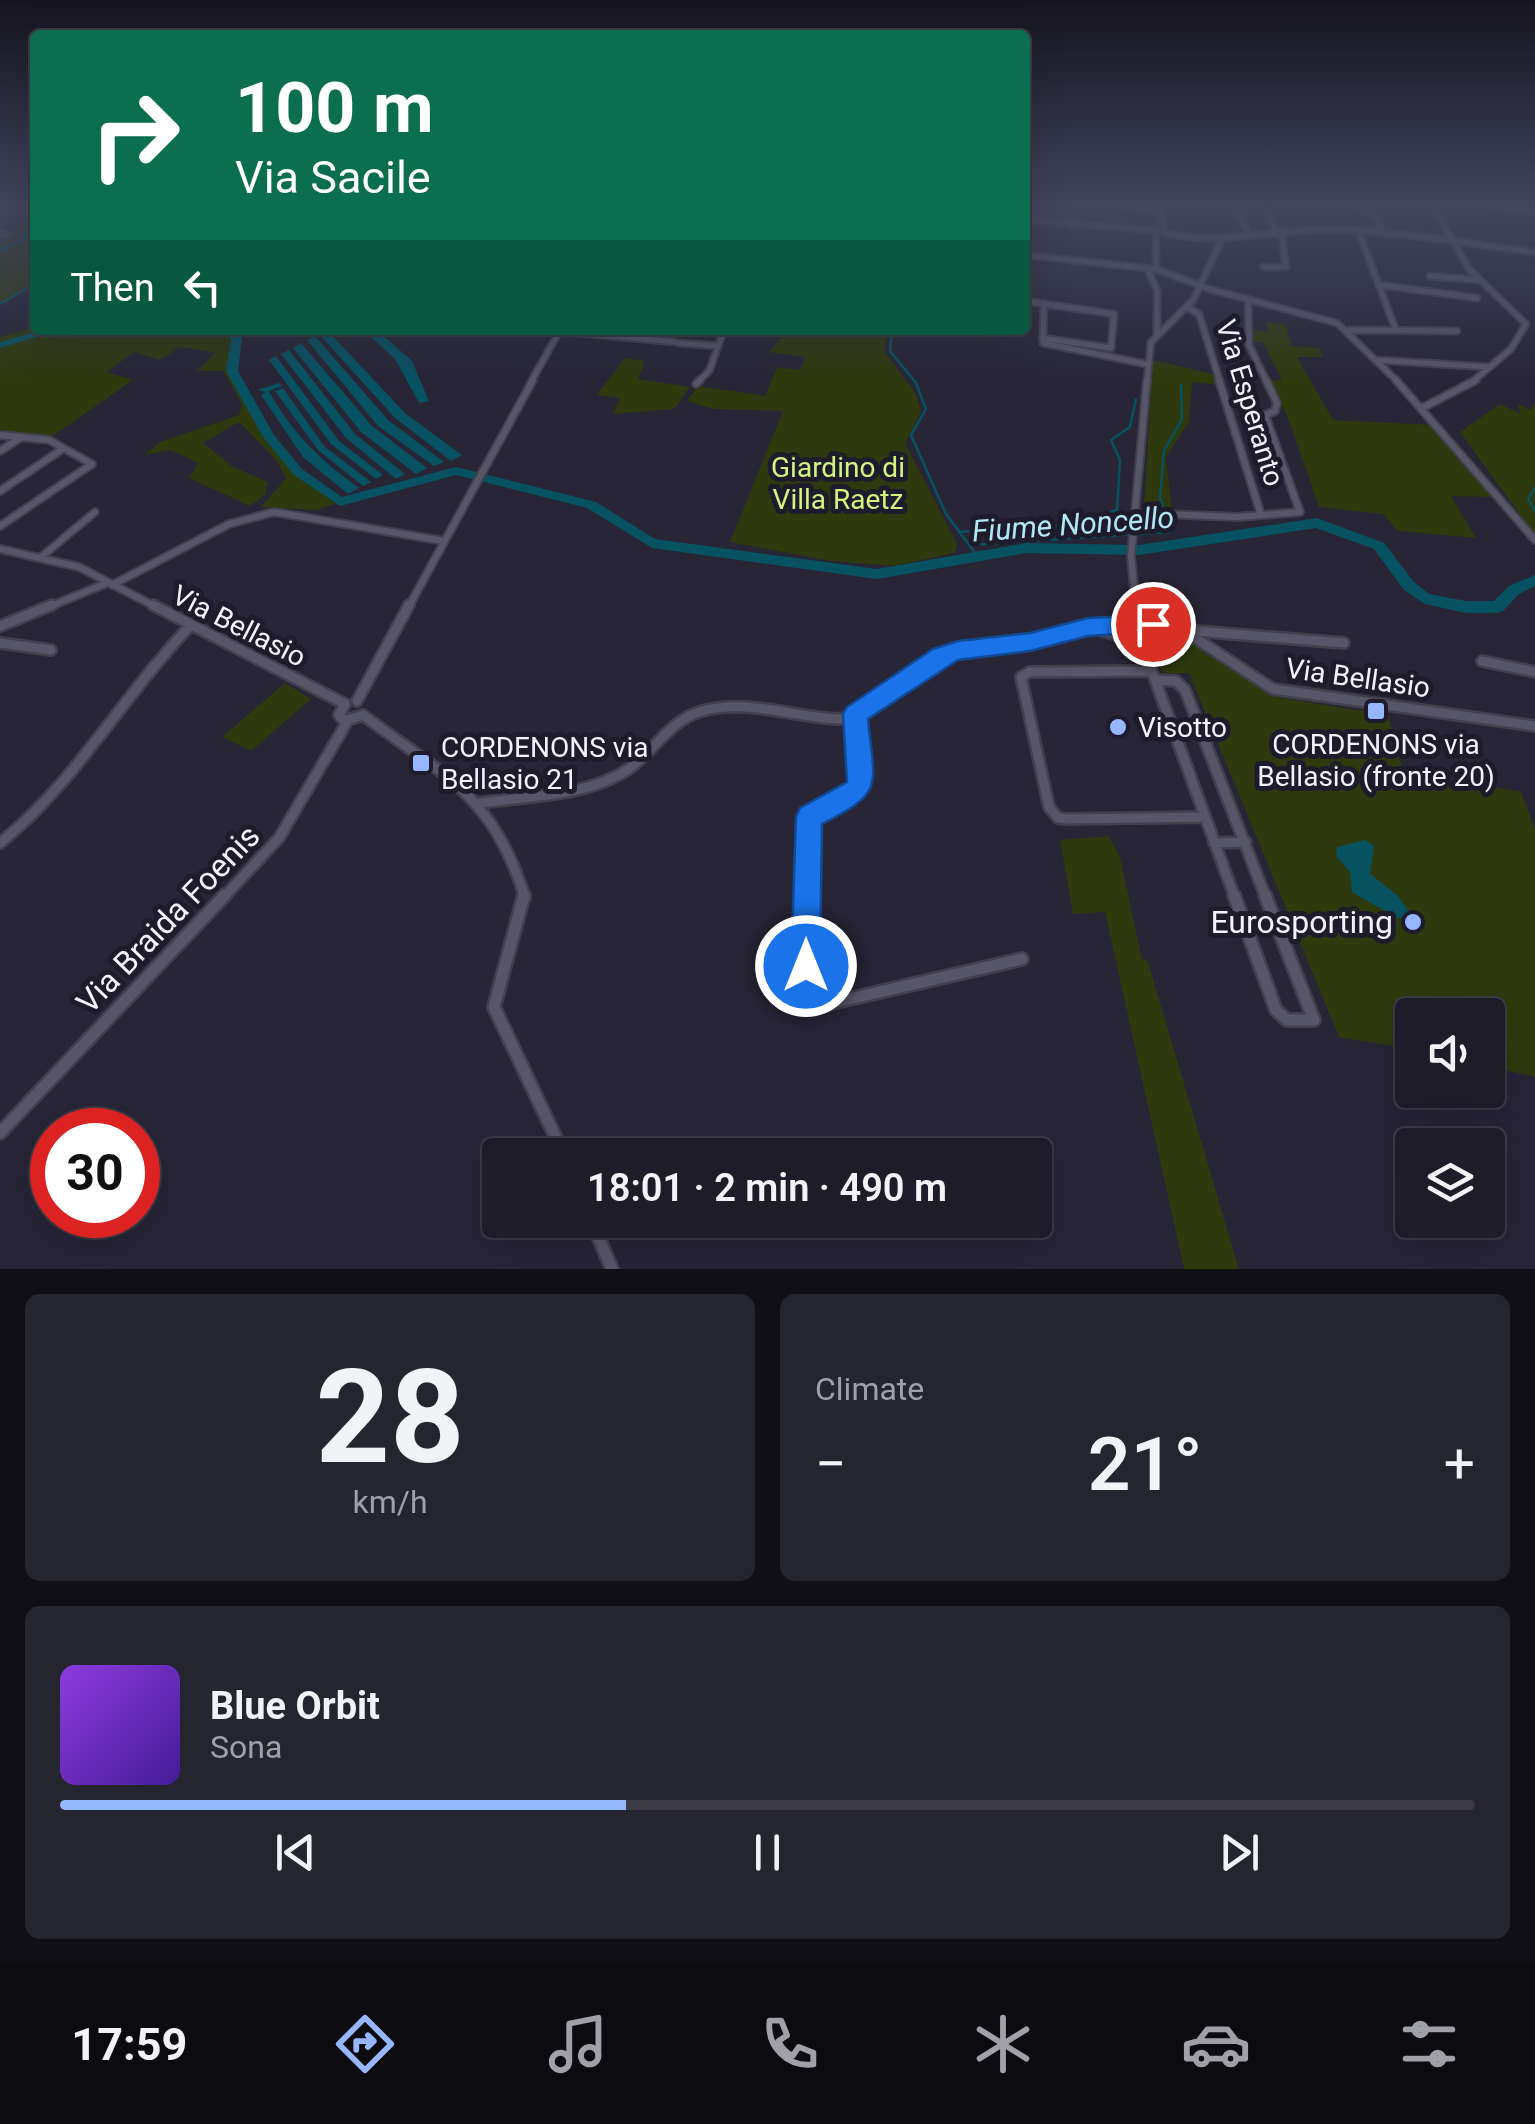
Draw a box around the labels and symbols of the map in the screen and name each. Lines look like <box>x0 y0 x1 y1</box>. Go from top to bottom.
street label: Via Esperanto <box>1209 316 1291 490</box>
park label: Giardino di Villa Raetz <box>771 451 905 516</box>
water label: Fiume Noncello <box>971 499 1175 549</box>
street label: Via Bellasio <box>167 578 311 674</box>
pin <box>1111 582 1196 667</box>
street label: Via Bellasio <box>1284 652 1432 704</box>
marker: CORDENONS via Bellasio (fronte 20) <box>1365 700 1387 722</box>
place label: Visotto <box>1138 711 1227 744</box>
marker: Visotto <box>1107 716 1129 738</box>
place label: CORDENONS via Bellasio (fronte 20) <box>1257 728 1495 793</box>
place label: CORDENONS via Bellasio 21 <box>441 731 648 796</box>
marker: CORDENONS via Bellasio 21 <box>410 752 432 774</box>
street label: Via Braida Foenis <box>69 817 267 1021</box>
place label: Eurosporting <box>1210 903 1393 941</box>
marker: Eurosporting <box>1402 911 1424 933</box>
position arrow <box>754 914 858 1018</box>
speed limit sign: 30 <box>30 1108 160 1238</box>

